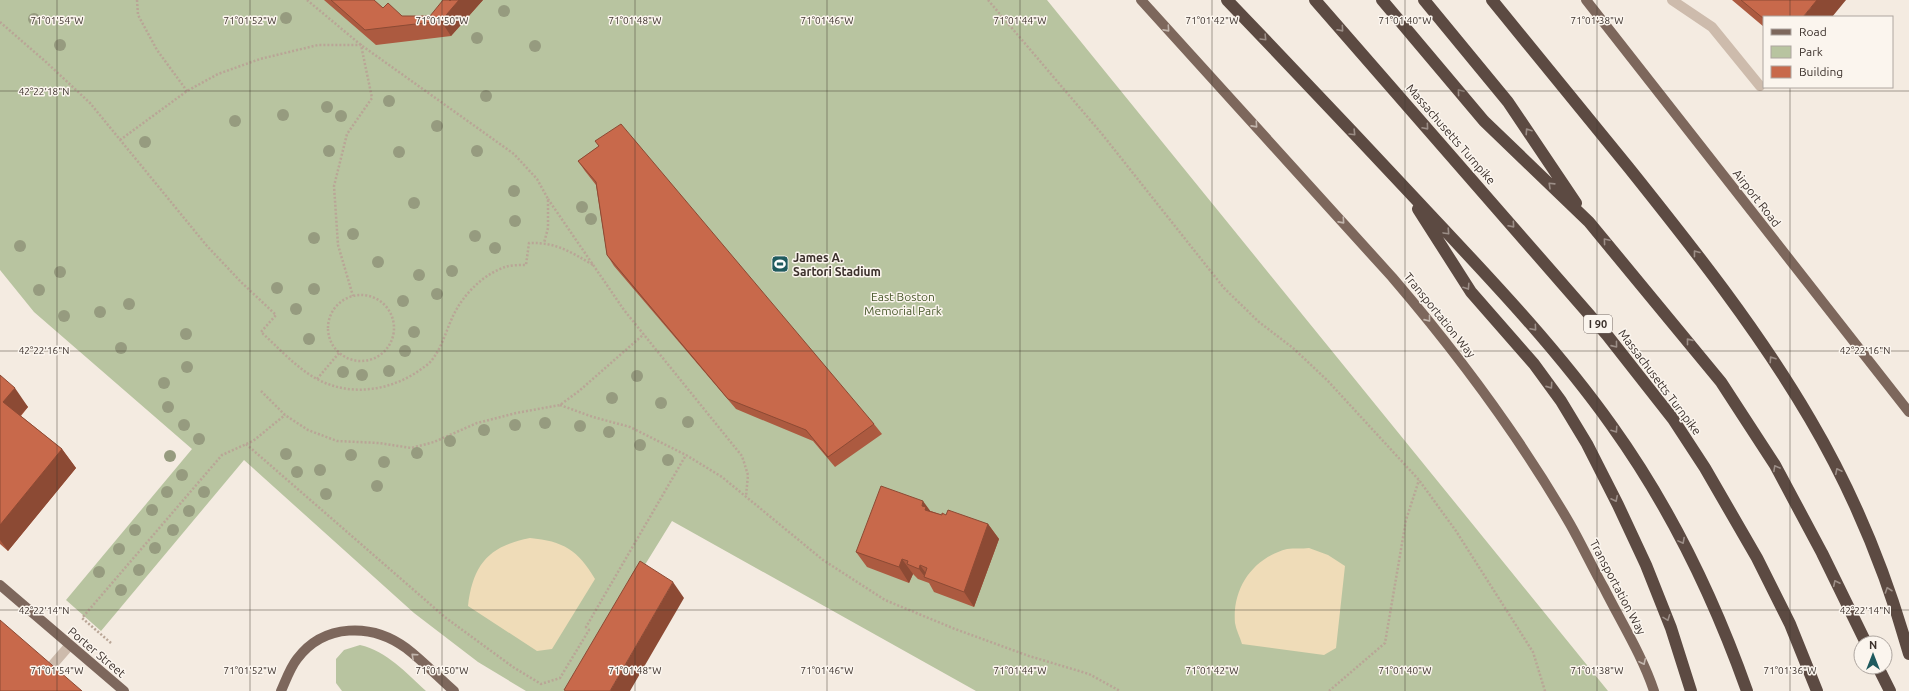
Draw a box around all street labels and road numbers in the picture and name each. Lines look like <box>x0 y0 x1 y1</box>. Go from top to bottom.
street label: Massachusetts Turnpike <box>1404 81 1498 187</box>
street label: Airport Road <box>1731 167 1783 229</box>
street label: Transportation Way <box>1402 270 1478 360</box>
road number: I 90 <box>1584 315 1612 333</box>
street label: Massachusetts Turnpike <box>1616 327 1704 437</box>
street label: Transportation Way <box>1587 537 1649 637</box>
street label: Porter Street <box>66 624 128 680</box>

